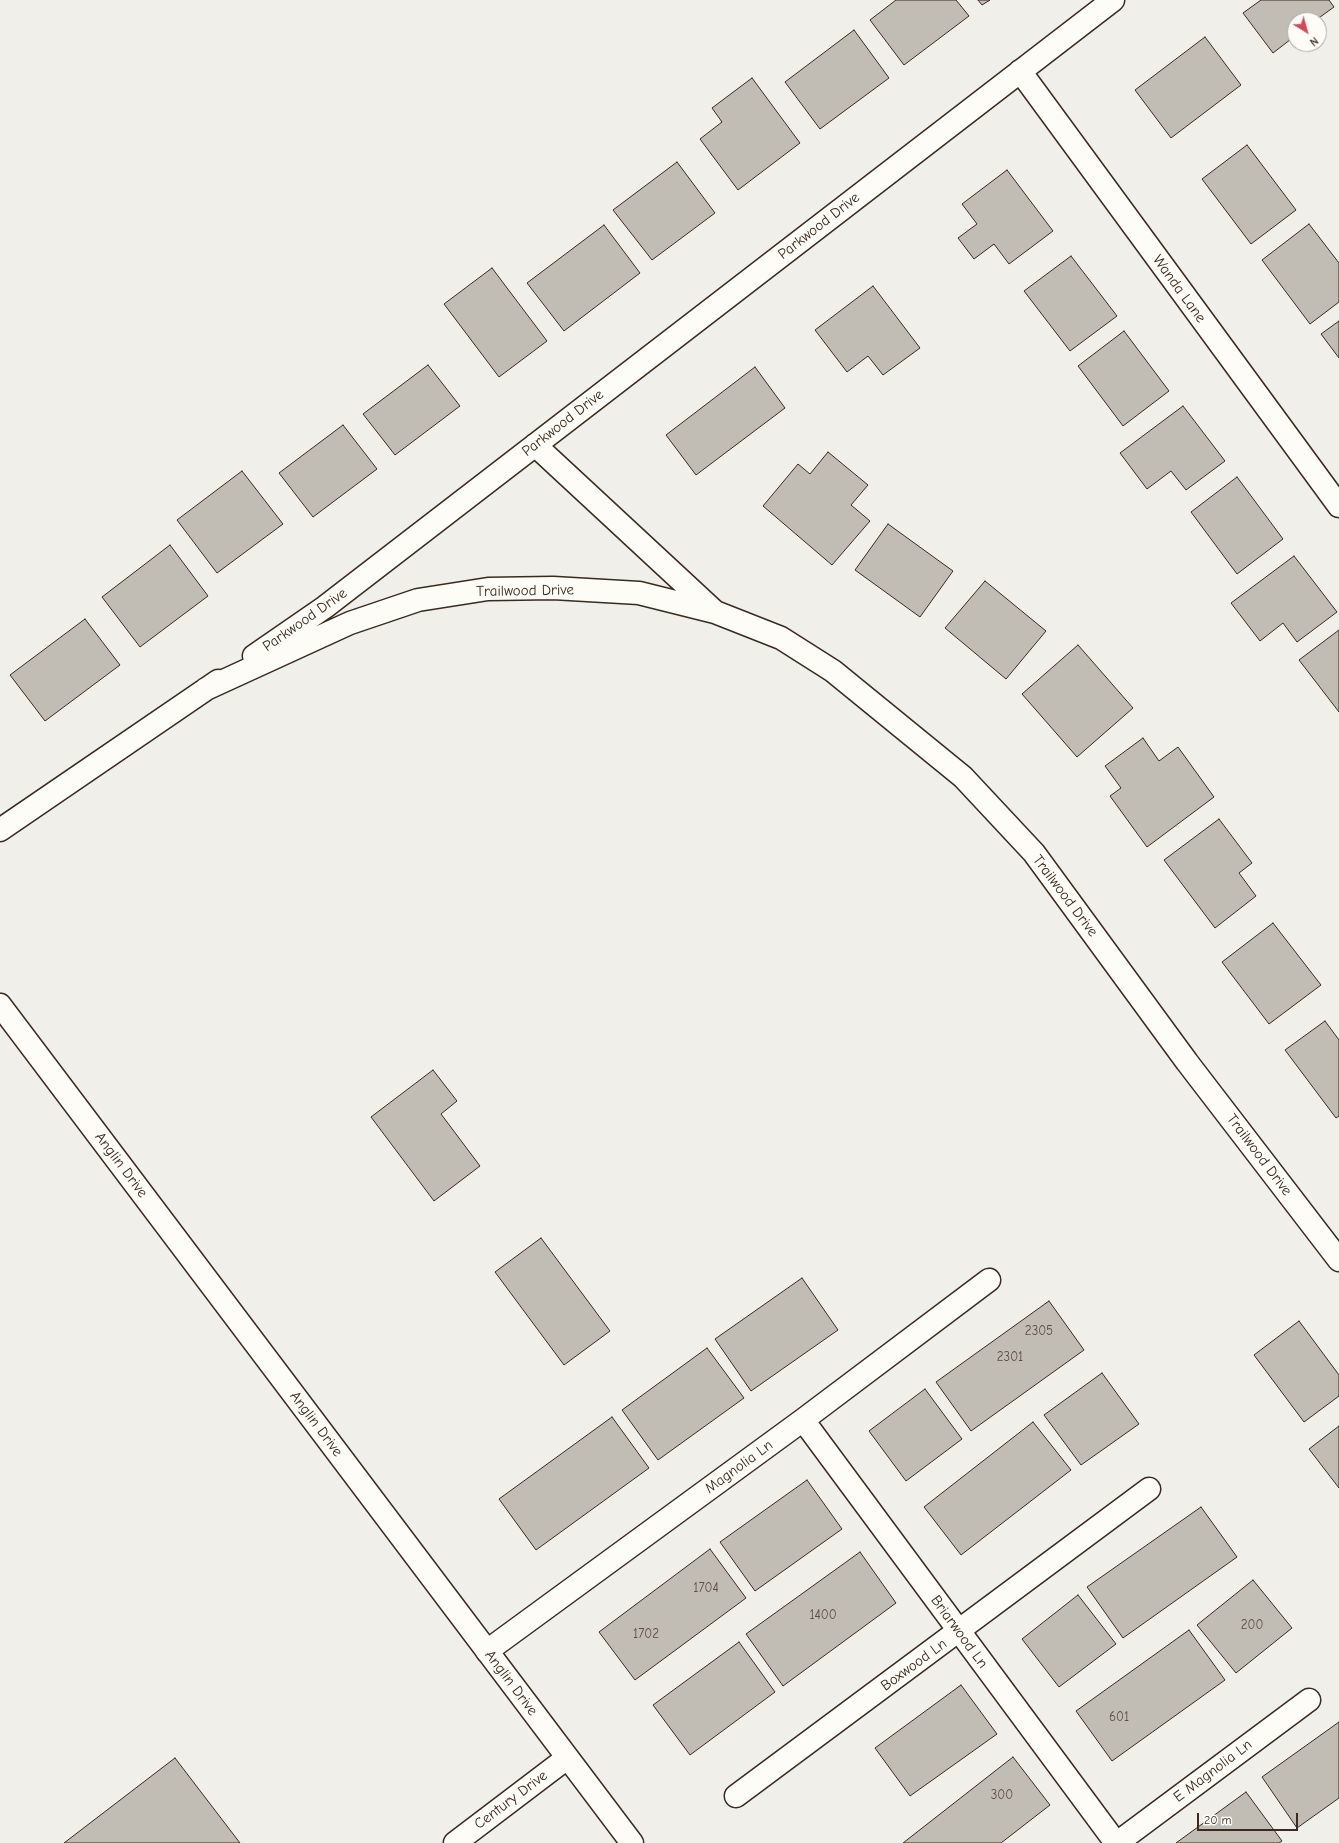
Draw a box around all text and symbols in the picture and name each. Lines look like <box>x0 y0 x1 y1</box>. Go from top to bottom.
north arrow <box>1287 12 1327 52</box>
text: N <box>1307 34 1321 49</box>
street label: Parkwood Drive <box>775 189 863 263</box>
street label: Wanda Lane <box>1148 252 1210 326</box>
street label: Parkwood Drive <box>519 386 607 460</box>
street label: Trailwood Drive <box>476 581 574 601</box>
street label: Parkwood Drive <box>259 584 351 656</box>
street label: Trailwood Drive <box>1028 852 1102 940</box>
street label: Trailwood Drive <box>1222 1111 1296 1199</box>
street label: Anglin Drive <box>91 1129 151 1201</box>
house number: 2305 <box>1025 1323 1053 1339</box>
house number: 2301 <box>997 1349 1023 1365</box>
street label: Anglin Drive <box>286 1388 346 1460</box>
street label: Magnolia Ln <box>701 1436 777 1498</box>
house number: 1704 <box>693 1580 719 1596</box>
street label: Briarwood Ln <box>927 1592 991 1672</box>
house number: 1400 <box>809 1607 837 1623</box>
house number: 200 <box>1241 1617 1263 1633</box>
house number: 1702 <box>633 1626 659 1642</box>
street label: Boxwood Ln <box>877 1635 951 1695</box>
street label: Anglin Drive <box>481 1647 541 1719</box>
house number: 601 <box>1109 1709 1129 1725</box>
street label: E Magnolia Ln <box>1170 1736 1256 1806</box>
street label: Century Drive <box>471 1767 551 1833</box>
house number: 300 <box>991 1787 1013 1803</box>
scale bar <box>1199 1805 1300 1831</box>
text: 20 m <box>1204 1813 1232 1827</box>

